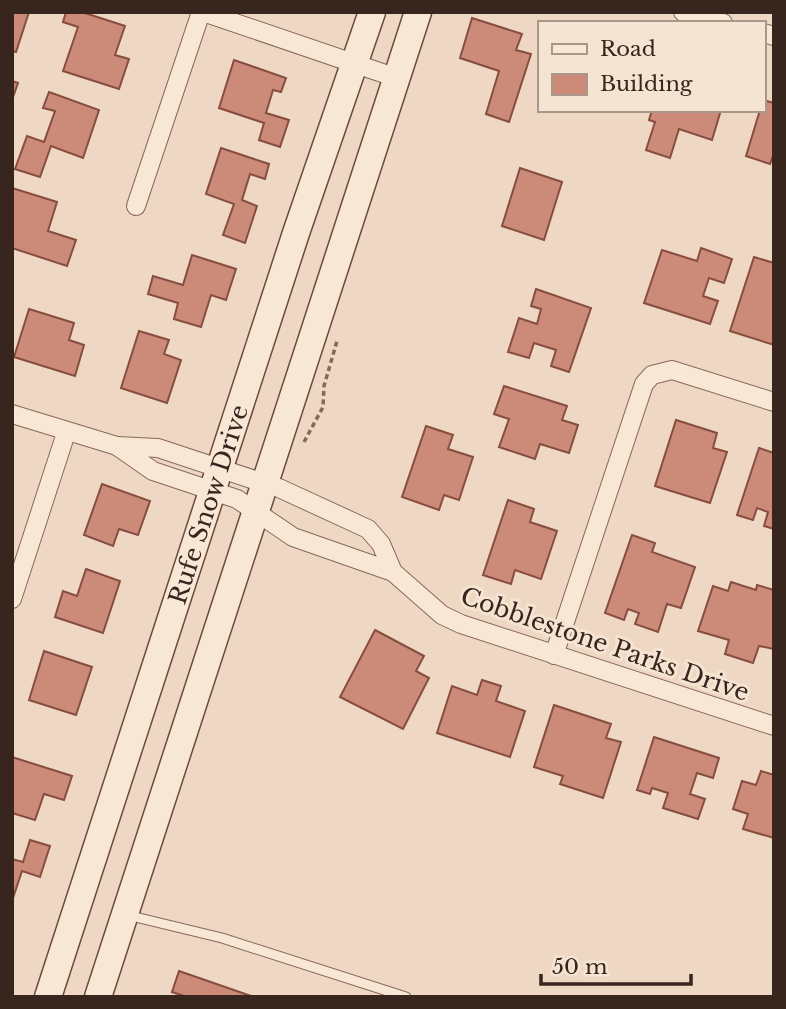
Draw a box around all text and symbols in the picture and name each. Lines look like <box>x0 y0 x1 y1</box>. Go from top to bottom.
legend <box>538 21 765 112</box>
text: Road <box>600 36 656 62</box>
text: Building <box>600 71 693 97</box>
street label: Rufe Snow Drive <box>162 401 254 608</box>
street label: Cobblestone Parks Drive <box>457 581 753 707</box>
scale bar <box>541 942 692 986</box>
text: 50 m <box>552 954 608 980</box>

